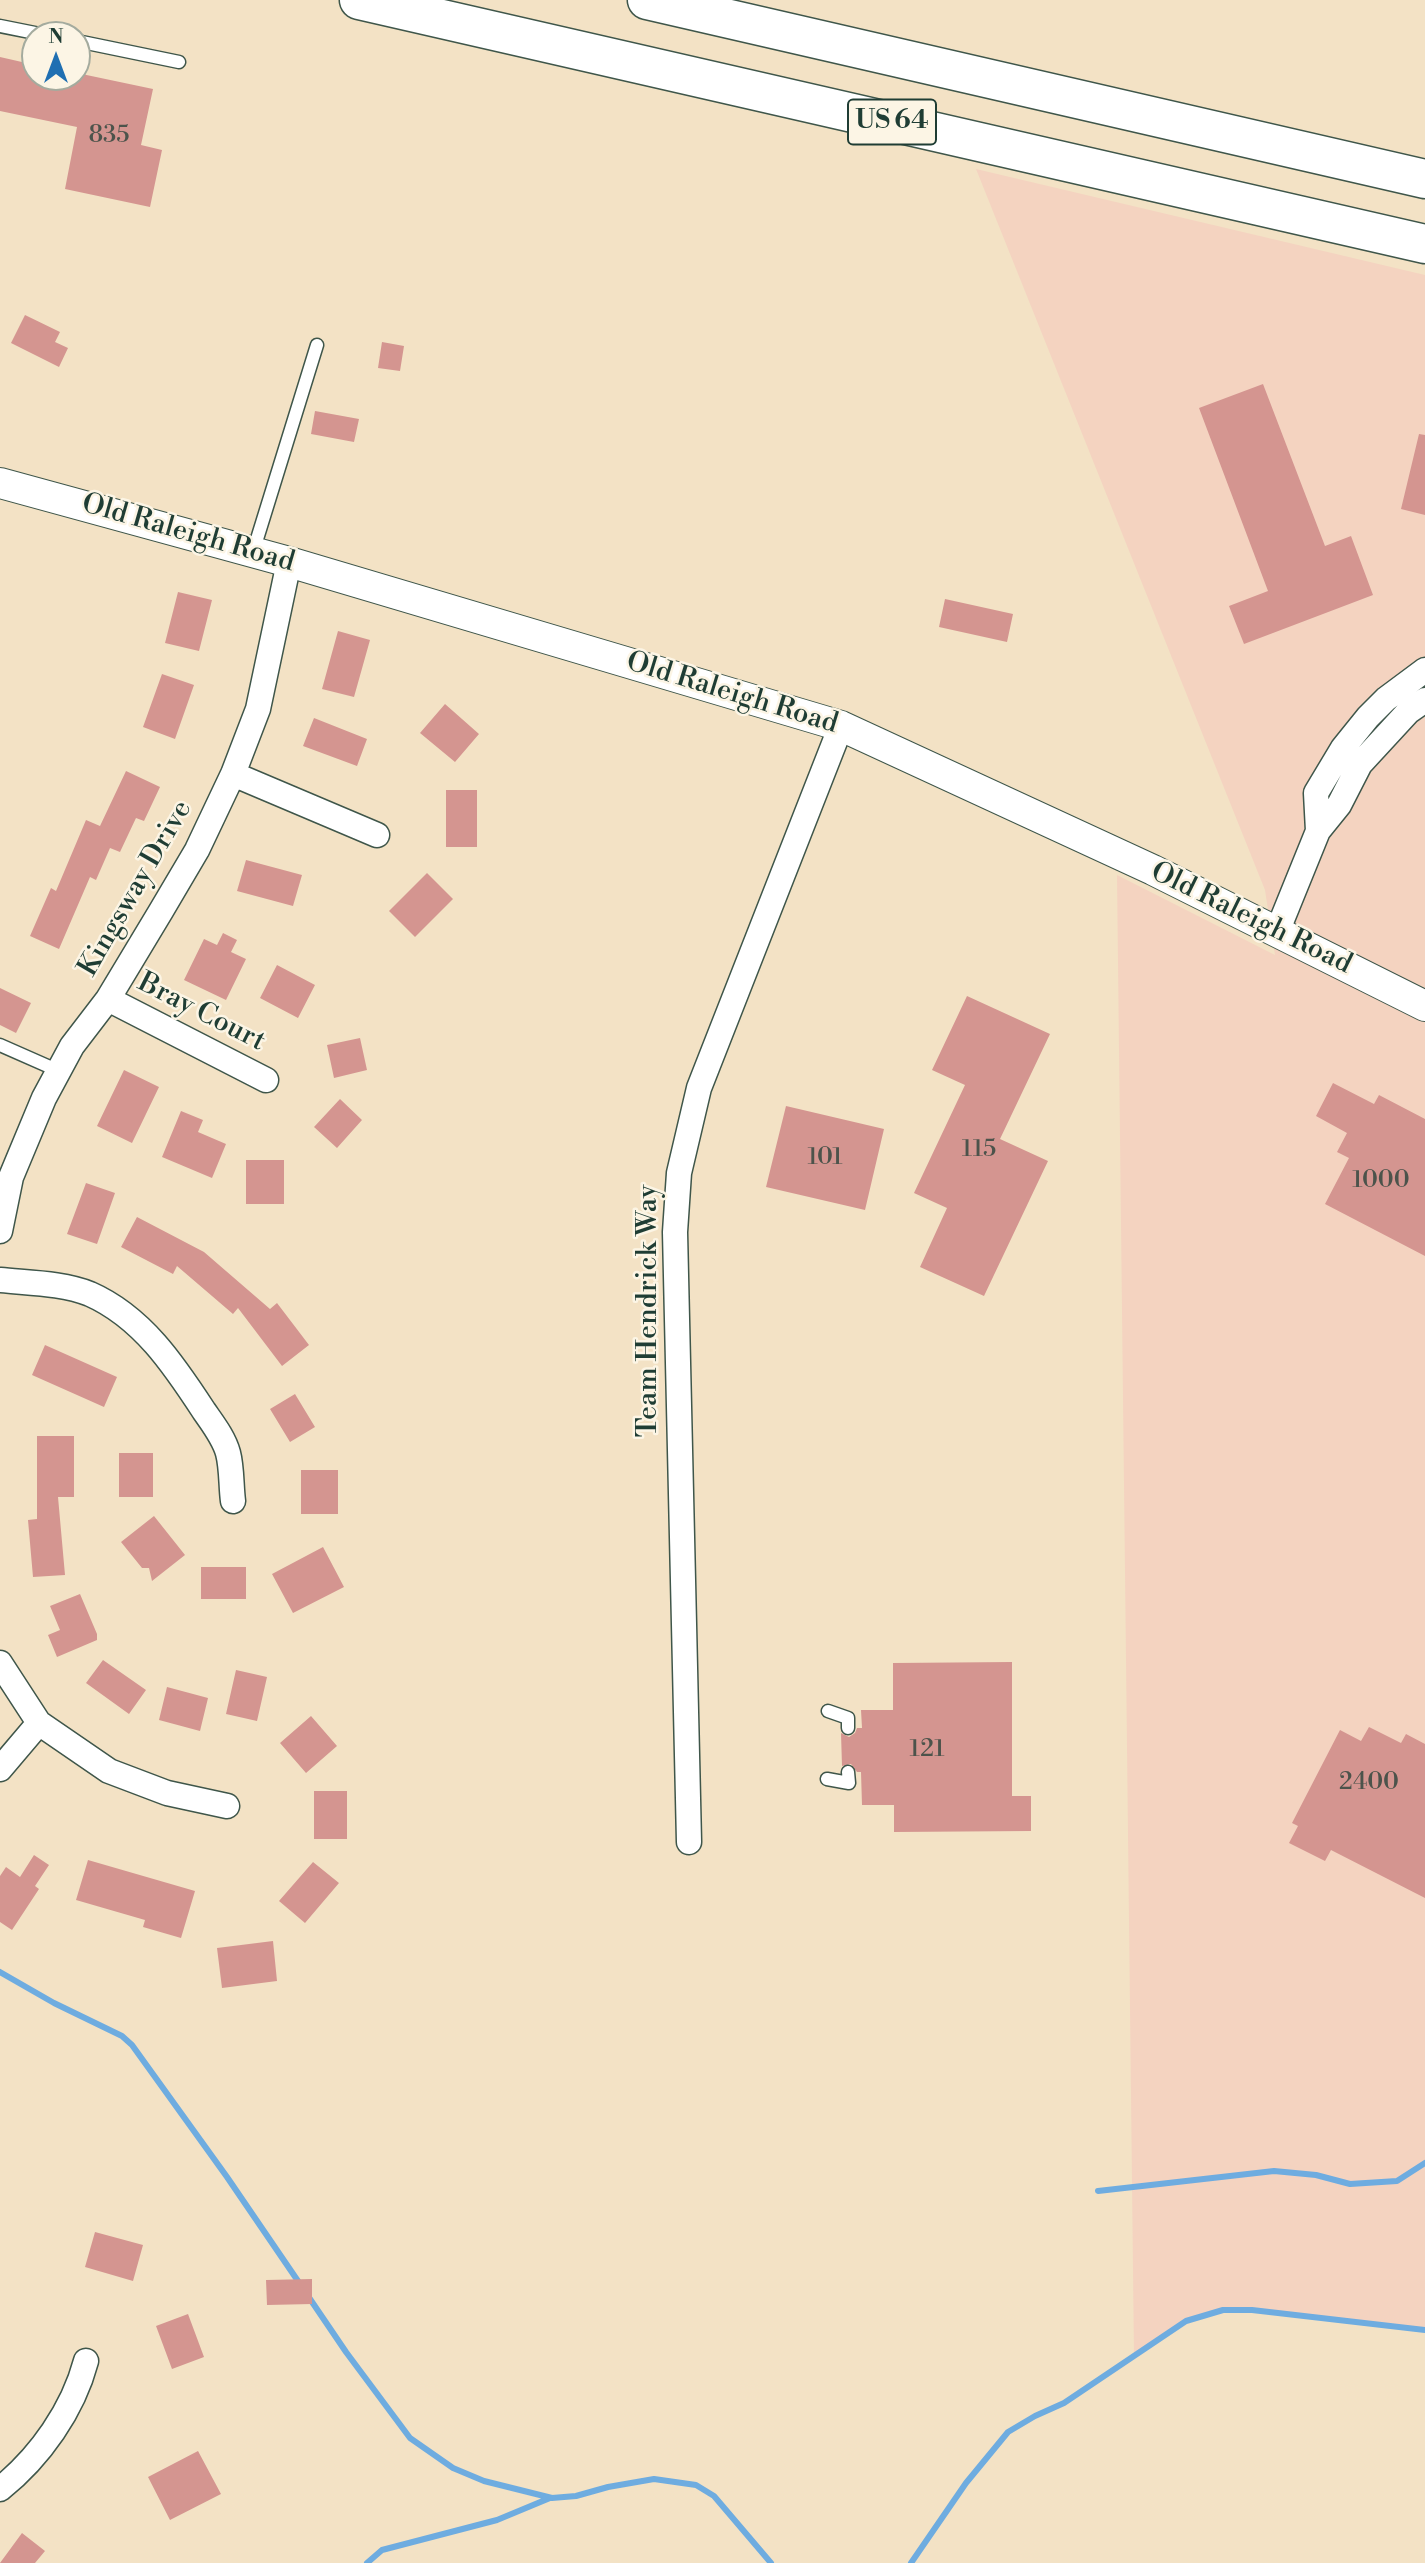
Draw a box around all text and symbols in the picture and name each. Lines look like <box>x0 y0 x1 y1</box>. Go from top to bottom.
north arrow <box>21 21 91 91</box>
text: N <box>48 25 64 49</box>
road number: US 64 <box>848 99 936 144</box>
house number: 835 <box>88 122 130 150</box>
street label: Old Raleigh Road <box>78 488 298 580</box>
street label: Old Raleigh Road <box>622 646 842 742</box>
street label: Kingsway Drive <box>72 795 200 983</box>
street label: Old Raleigh Road <box>1145 856 1357 982</box>
street label: Bray Court <box>132 967 270 1059</box>
house number: 115 <box>962 1136 996 1164</box>
house number: 101 <box>807 1144 843 1172</box>
house number: 1000 <box>1352 1167 1410 1195</box>
street label: Team Hendrick Way <box>632 1185 666 1437</box>
house number: 121 <box>909 1736 945 1764</box>
house number: 2400 <box>1339 1769 1399 1797</box>

